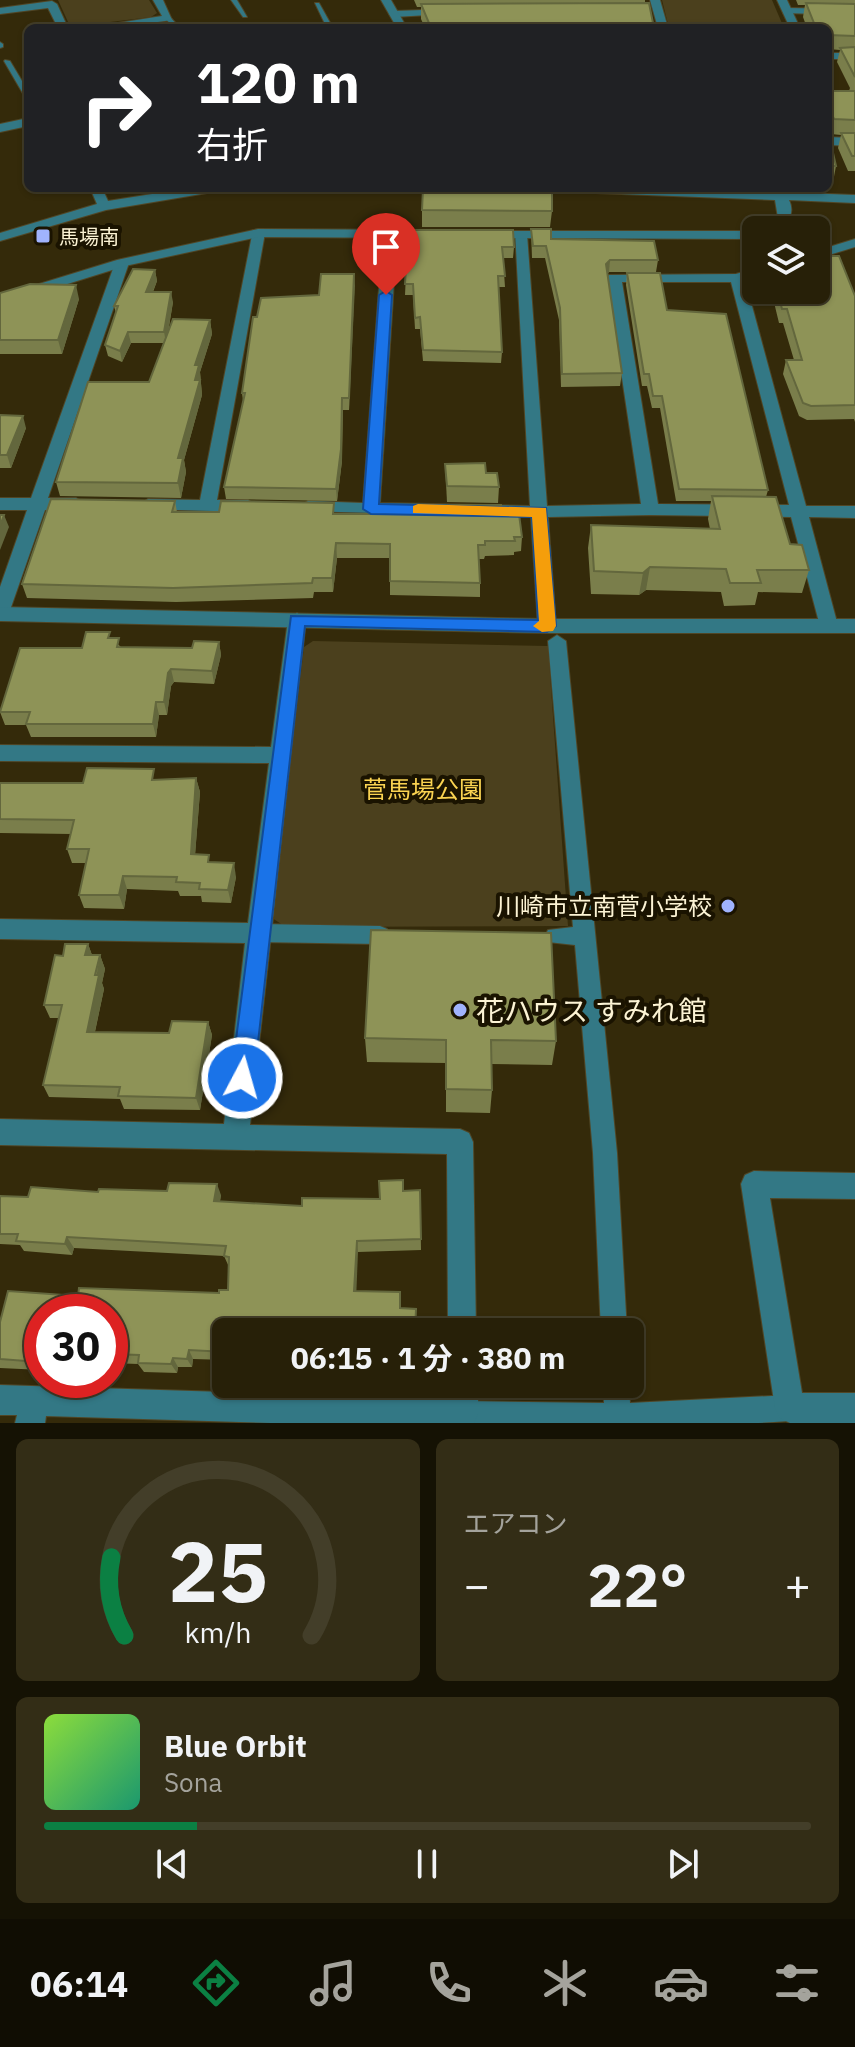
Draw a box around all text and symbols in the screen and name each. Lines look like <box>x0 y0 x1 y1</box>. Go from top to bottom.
text: 120 m <box>196 46 360 118</box>
icon: right <box>64 56 168 160</box>
text: 右折 <box>196 121 268 168</box>
pin <box>352 213 420 295</box>
map controls <box>742 216 830 304</box>
button: layers <box>742 216 830 304</box>
place label: 馬場南 <box>59 223 119 250</box>
icon: arrive <box>364 225 408 269</box>
marker: 馬場南 <box>34 227 52 245</box>
park label: 菅馬場公園 <box>363 773 483 805</box>
place label: 川崎市立南菅小学校 <box>496 890 712 922</box>
marker: 川崎市立南菅小学校 <box>719 897 737 915</box>
place label: 花ハウス すみれ館 <box>476 992 707 1029</box>
marker: 花ハウス すみれ館 <box>451 1001 469 1019</box>
position arrow <box>200 1036 284 1120</box>
speed limit sign: 30 <box>24 1294 128 1398</box>
text: 06:15 · 1 分 · 380 m <box>291 1338 565 1377</box>
text: エアコン <box>464 1506 568 1540</box>
text: 25 <box>168 1517 268 1625</box>
text: 22° <box>587 1545 687 1624</box>
text: − <box>464 1556 490 1613</box>
text: + <box>785 1556 811 1613</box>
text: km/h <box>184 1614 251 1651</box>
text: Blue Orbit <box>164 1726 307 1765</box>
text: Sona <box>164 1765 222 1799</box>
icon: previous <box>150 1842 194 1886</box>
icon: pause <box>405 1842 449 1886</box>
icon: next <box>661 1842 705 1886</box>
icon: directions <box>188 1955 244 2011</box>
icon: music <box>305 1955 361 2011</box>
icon: phone <box>421 1955 477 2011</box>
icon: climate <box>537 1955 593 2011</box>
icon: car <box>653 1955 709 2011</box>
icon: filters <box>769 1955 825 2011</box>
text: 06:14 <box>30 1960 128 2007</box>

